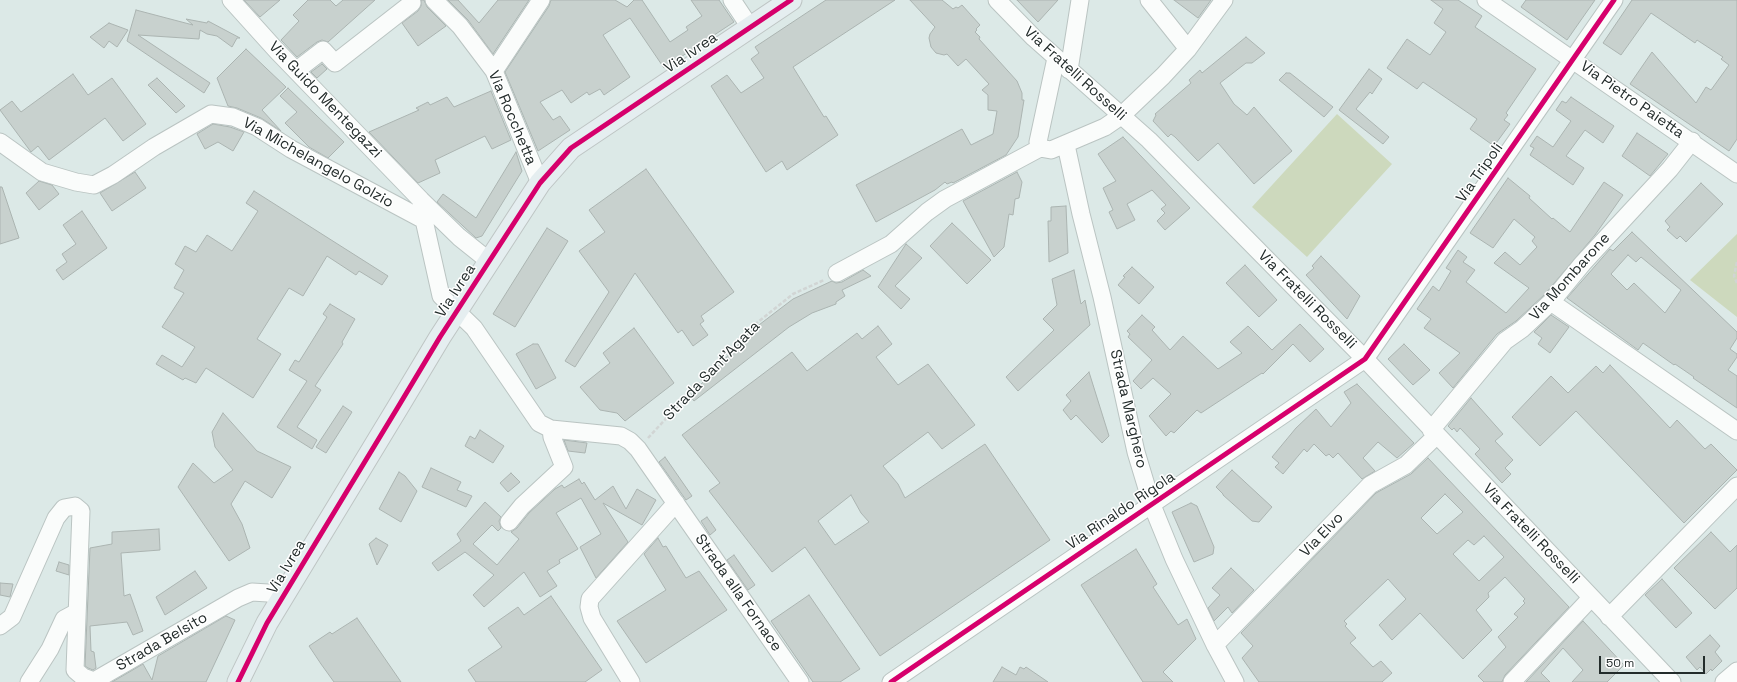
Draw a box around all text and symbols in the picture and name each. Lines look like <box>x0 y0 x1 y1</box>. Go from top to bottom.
street label: Via Fratelli Rosselli <box>1020 23 1130 125</box>
street label: Via Ivrea <box>661 29 721 77</box>
street label: Via Guido Mentegazzi <box>265 38 385 162</box>
street label: Via Pietro Paietta <box>1577 57 1687 143</box>
street label: Via Rocchetta <box>484 68 540 168</box>
street label: Via Michelangelo Golzio <box>239 114 397 212</box>
street label: Via Tripoli <box>1453 140 1507 206</box>
street label: Via Mombarone <box>1526 230 1614 324</box>
street label: Via Fratelli Rosselli <box>1254 247 1360 353</box>
street label: Via Ivrea <box>432 261 480 321</box>
street label: Strada Sant'Agata <box>660 318 764 424</box>
street label: Strada Marghero <box>1106 348 1150 470</box>
street label: Via Rinaldo Rigola <box>1063 468 1179 554</box>
street label: Via Fratelli Rosselli <box>1479 480 1583 588</box>
street label: Via Elvo <box>1297 509 1347 561</box>
street label: Strada alla Fornace <box>691 531 785 655</box>
street label: Via Ivrea <box>264 537 310 597</box>
street label: Strada Belsito <box>113 609 211 675</box>
scale bar <box>1601 648 1707 674</box>
text: 50 m <box>1606 655 1634 671</box>

